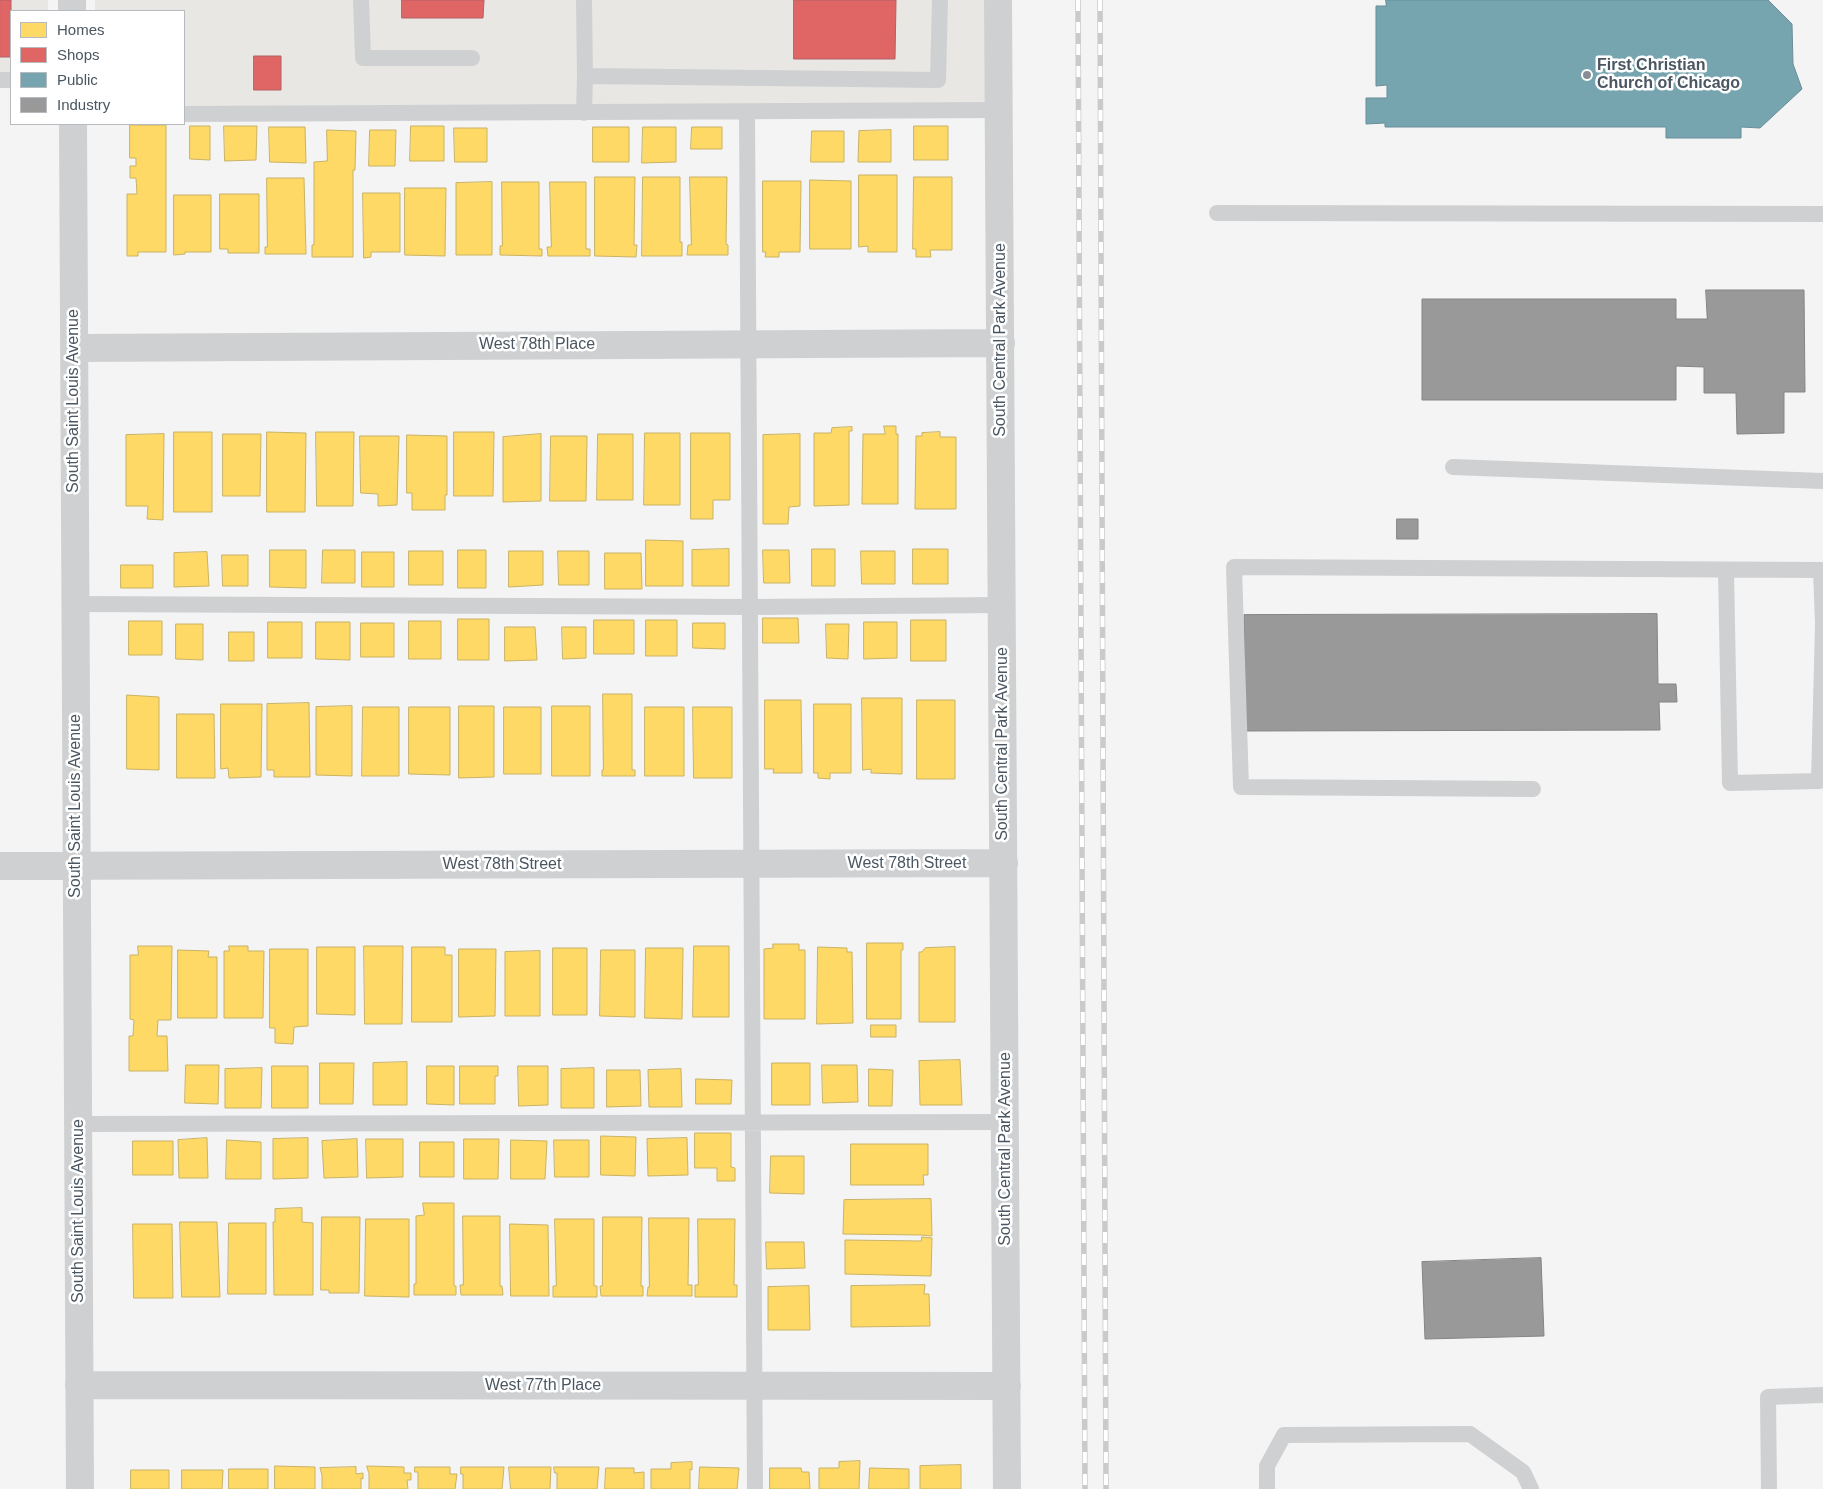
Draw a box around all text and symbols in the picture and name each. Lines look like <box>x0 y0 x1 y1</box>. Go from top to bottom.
legend <box>10 10 185 125</box>
text: Homes <box>57 21 105 38</box>
text: Shops <box>57 46 100 63</box>
place label: First Christian Church of Chicago <box>1597 56 1740 94</box>
marker: First Christian Church of Chicago <box>1581 69 1593 81</box>
text: Public <box>57 71 98 88</box>
text: Industry <box>57 96 110 113</box>
street label: South Central Park Avenue <box>991 243 1011 437</box>
street label: South Saint Louis Avenue <box>64 309 84 493</box>
street label: West 78th Place <box>479 335 595 355</box>
street label: South Central Park Avenue <box>993 647 1013 841</box>
street label: South Saint Louis Avenue <box>66 714 86 898</box>
street label: West 78th Street <box>848 854 966 874</box>
street label: West 78th Street <box>443 855 561 875</box>
street label: South Central Park Avenue <box>996 1052 1016 1246</box>
street label: South Saint Louis Avenue <box>69 1119 89 1303</box>
street label: West 77th Place <box>485 1376 601 1396</box>

